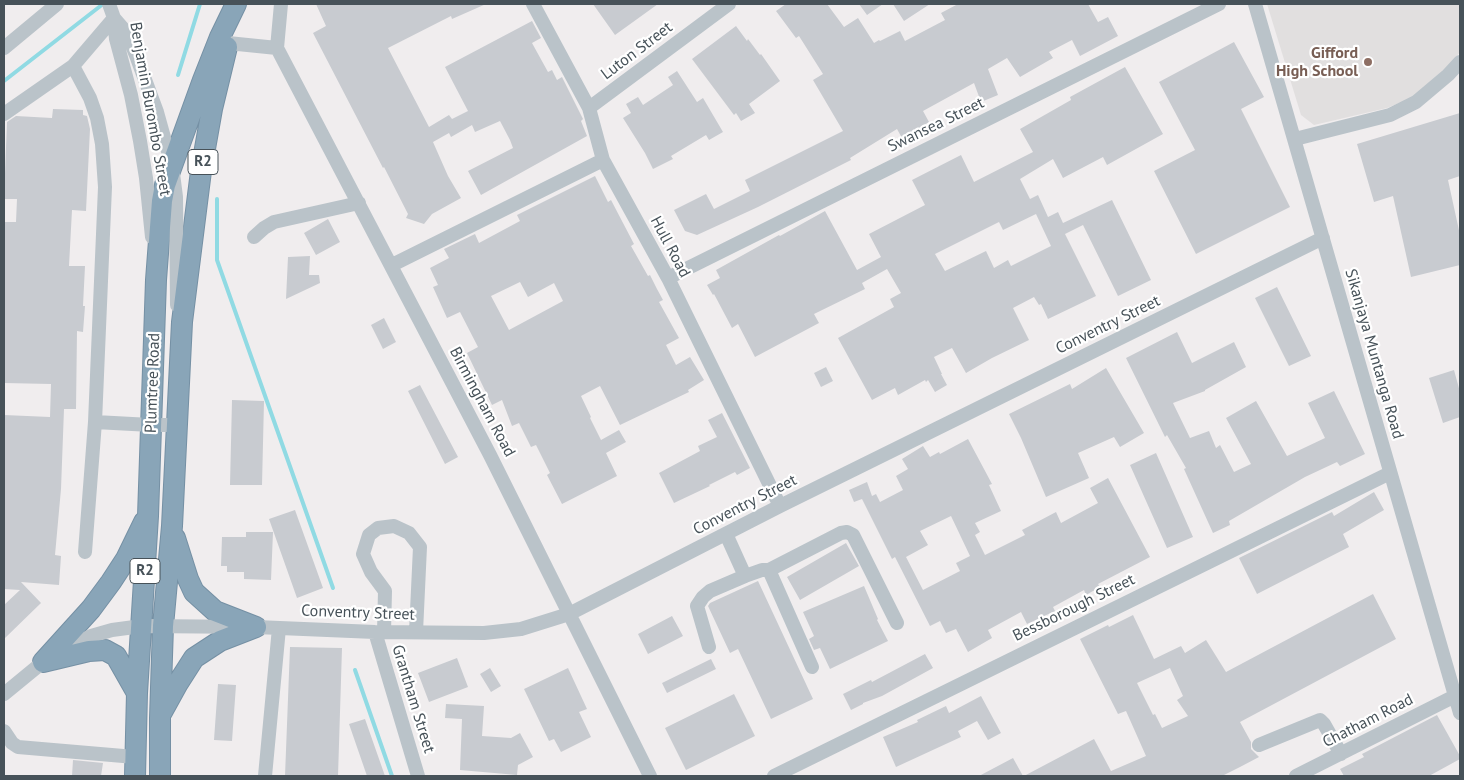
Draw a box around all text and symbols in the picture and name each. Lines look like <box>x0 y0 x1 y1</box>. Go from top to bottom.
street label: Luton Street <box>598 18 676 84</box>
street label: Benjamin Burombo Street <box>125 21 175 197</box>
place label: Gifford High School <box>1276 43 1358 81</box>
marker: Gifford High School <box>1362 56 1374 68</box>
street label: Swansea Street <box>885 93 987 157</box>
road number: R2 <box>188 150 218 174</box>
street label: Hull Road <box>646 213 694 281</box>
street label: Sikanjaya Muntanga Road <box>1341 267 1407 441</box>
street label: Conventry Street <box>1053 291 1163 359</box>
street label: Plumtree Road <box>142 333 164 433</box>
street label: Birmingham Road <box>445 344 519 460</box>
street label: Conventry Street <box>690 471 800 539</box>
road number: R2 <box>130 558 160 584</box>
street label: Bessborough Street <box>1010 570 1138 646</box>
street label: Conventry Street <box>301 601 415 625</box>
street label: Grantham Street <box>387 643 439 755</box>
street label: Chatham Road <box>1320 690 1416 752</box>

